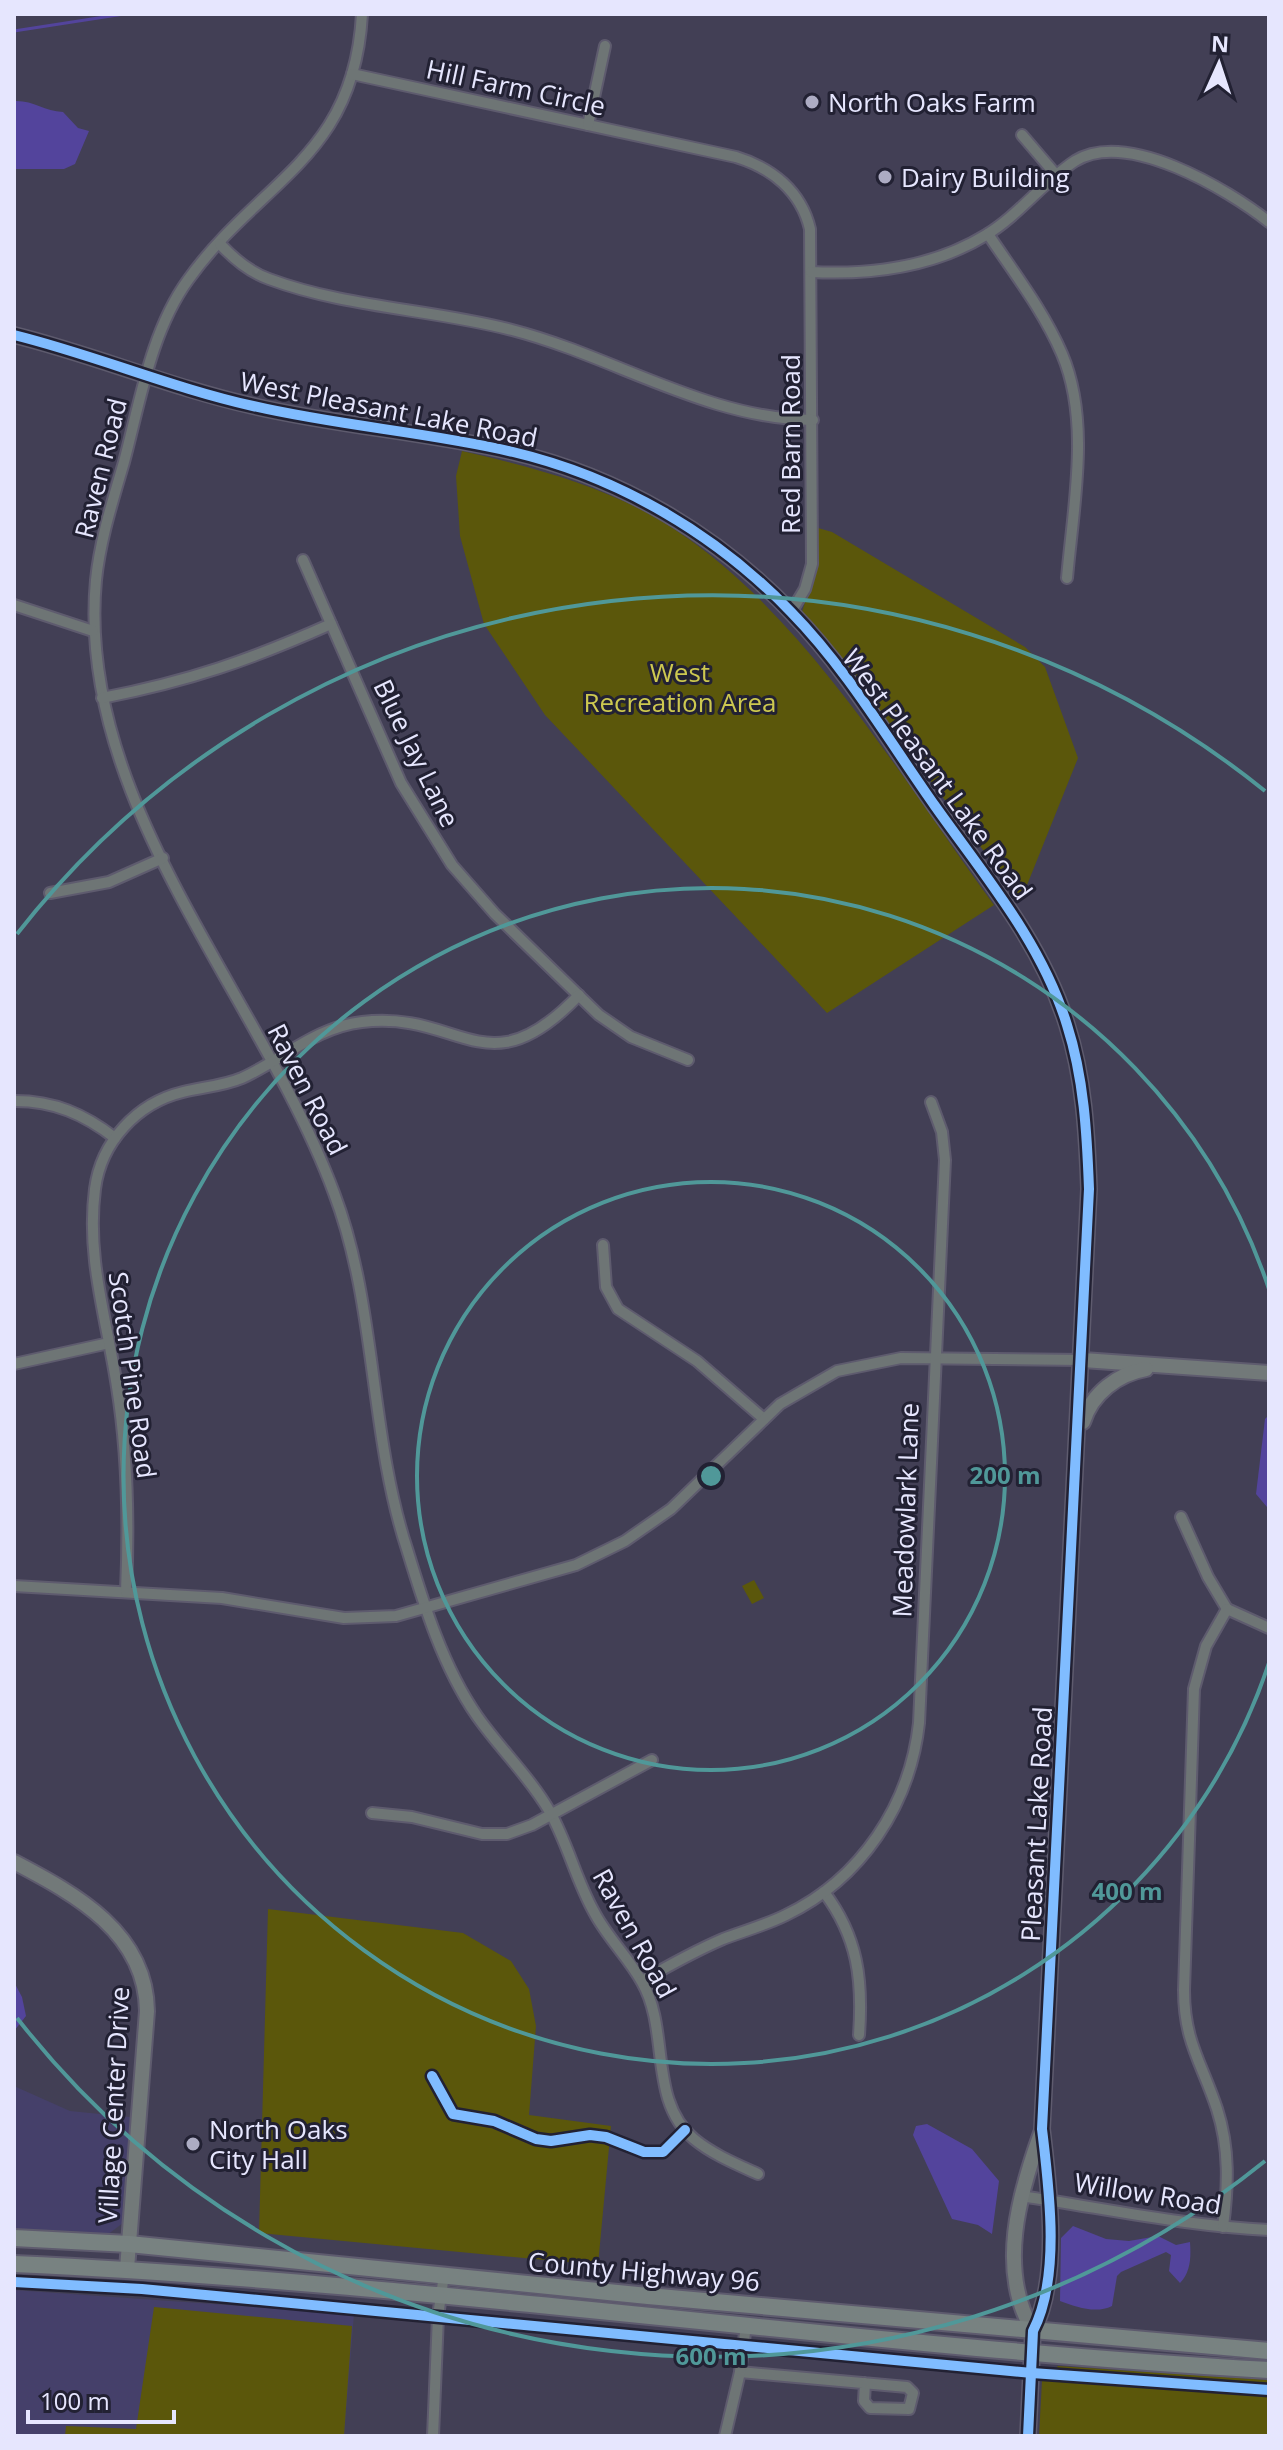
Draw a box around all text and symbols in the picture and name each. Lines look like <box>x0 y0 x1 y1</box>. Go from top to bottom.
north arrow <box>1179 24 1259 104</box>
text: N <box>1210 28 1230 58</box>
street label: Hill Farm Circle <box>423 50 609 124</box>
place label: North Oaks Farm <box>828 84 1036 120</box>
marker: North Oaks Farm <box>803 93 821 111</box>
place label: Dairy Building <box>901 159 1070 195</box>
marker: Dairy Building <box>876 168 894 186</box>
street label: Red Barn Road <box>772 354 808 534</box>
street label: West Pleasant Lake Road <box>237 363 541 455</box>
street label: Raven Road <box>65 394 135 542</box>
street label: West Pleasant Lake Road <box>835 641 1041 907</box>
park label: West Recreation Area <box>583 654 777 720</box>
street label: Blue Jay Lane <box>366 673 468 833</box>
street label: Raven Road <box>260 1017 356 1161</box>
street label: Scotch Pine Road <box>101 1269 165 1481</box>
street label: Meadowlark Lane <box>883 1402 927 1618</box>
text: 200 m <box>970 1458 1040 1491</box>
centre of rings <box>697 1462 725 1490</box>
street label: Pleasant Lake Road <box>1012 1706 1060 1942</box>
street label: Raven Road <box>585 1862 685 2004</box>
text: 400 m <box>1092 1874 1162 1907</box>
street label: Village Center Drive <box>89 1986 137 2224</box>
place label: North Oaks City Hall <box>209 2111 348 2177</box>
marker: North Oaks City Hall <box>184 2135 202 2153</box>
street label: Willow Road <box>1072 2164 1224 2222</box>
street label: County Highway 96 <box>526 2243 762 2299</box>
text: 600 m <box>676 2339 746 2372</box>
scale bar <box>28 2374 174 2424</box>
text: 100 m <box>40 2384 110 2417</box>

